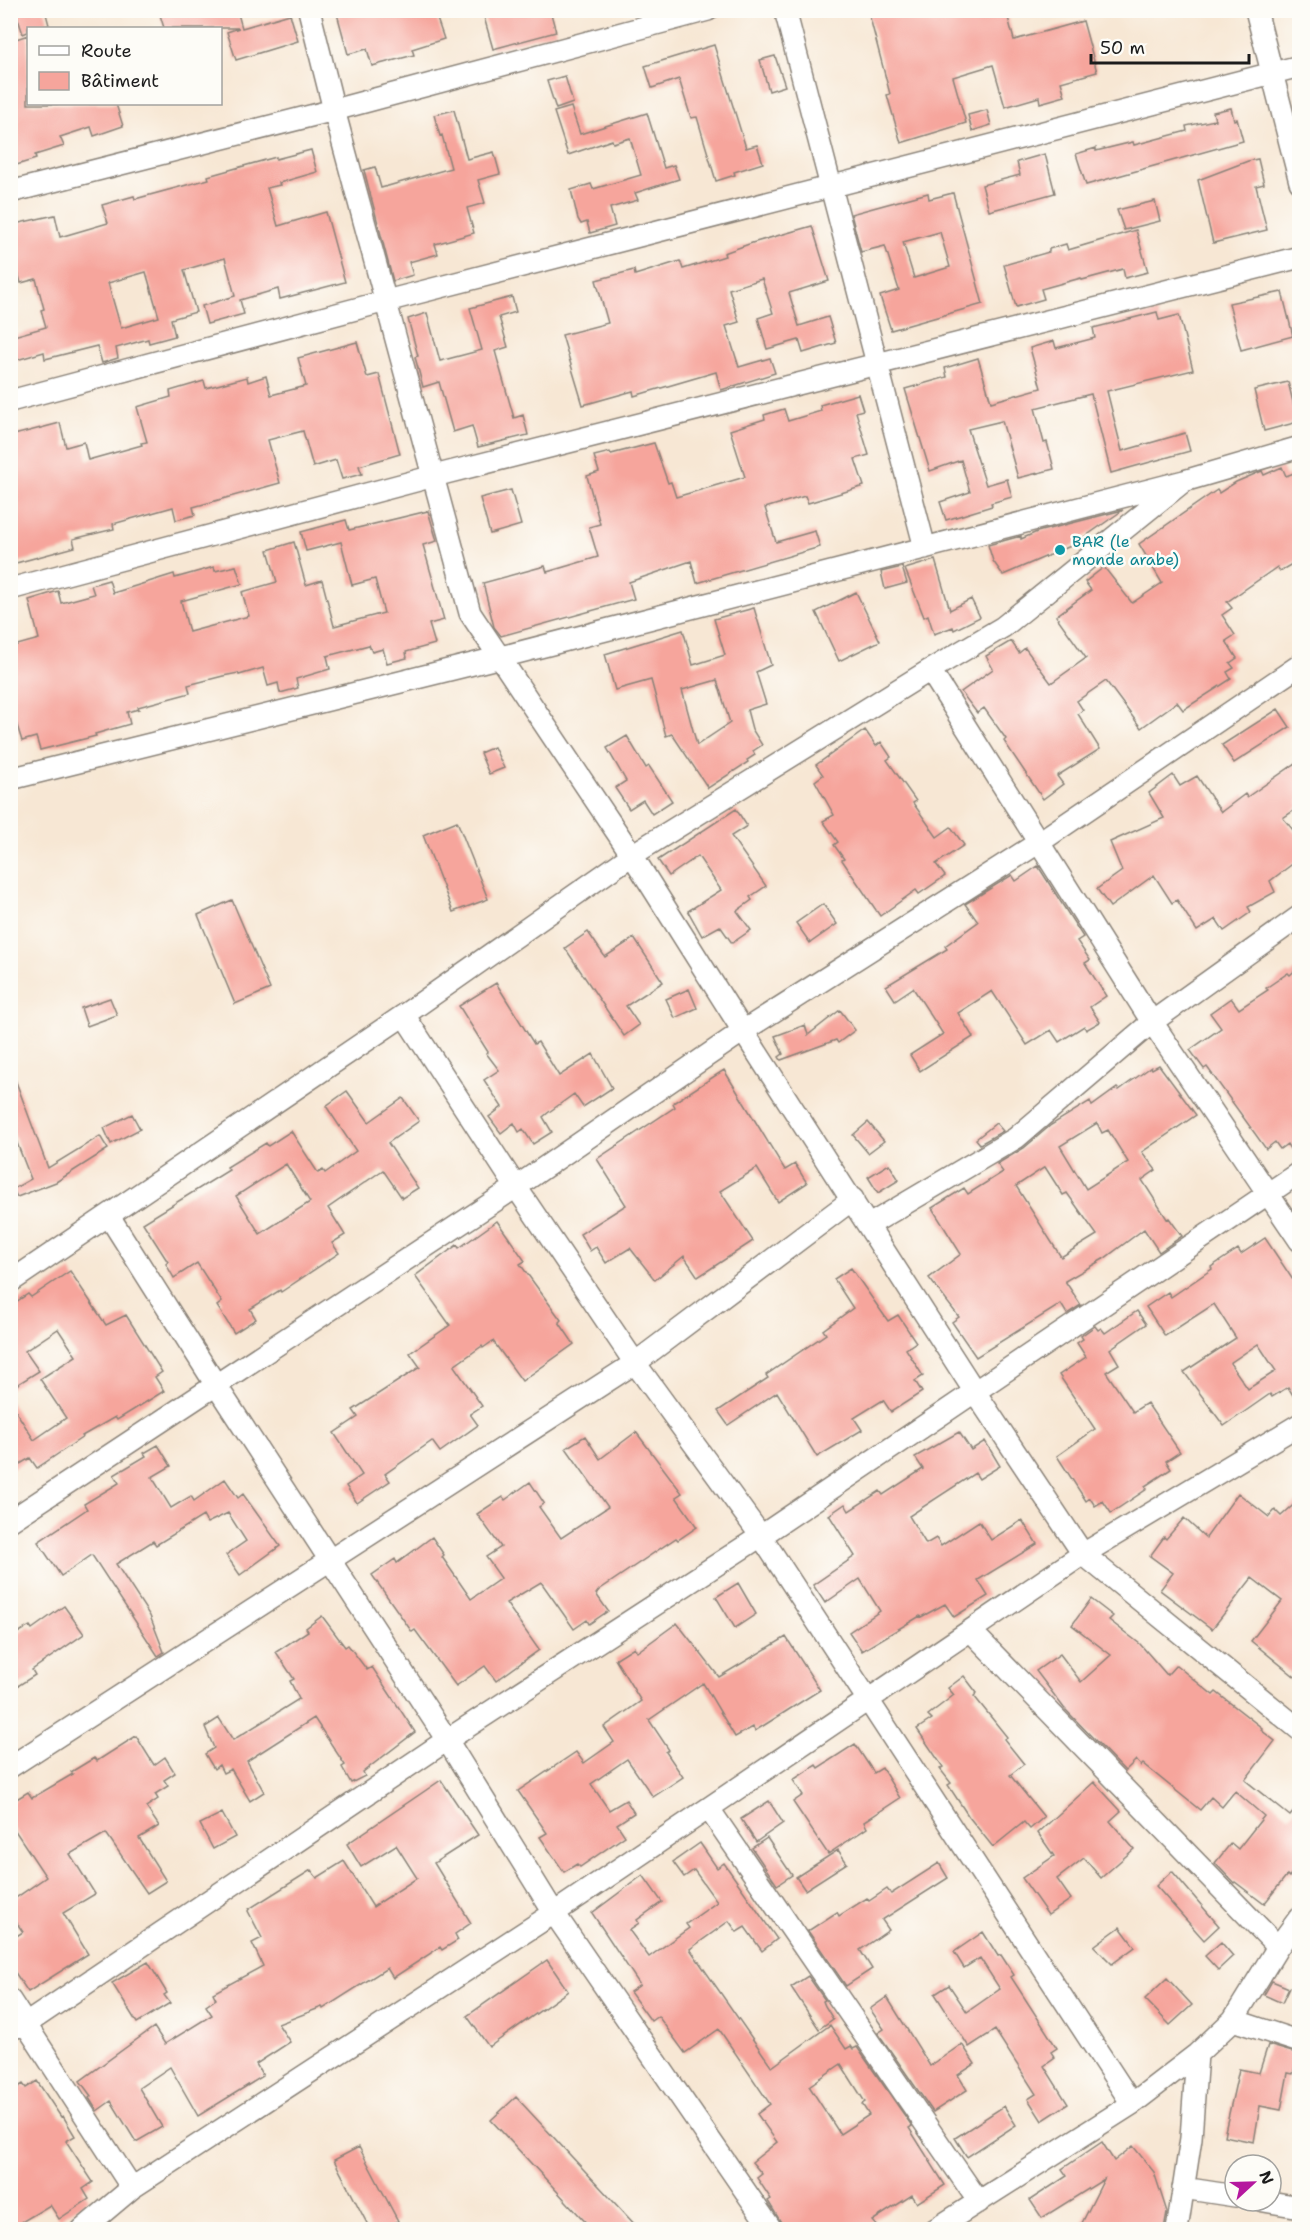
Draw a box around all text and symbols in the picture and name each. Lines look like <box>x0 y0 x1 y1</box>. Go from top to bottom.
legend <box>27 27 222 105</box>
scale bar <box>1091 27 1248 65</box>
text: 50 m <box>1100 36 1145 60</box>
text: Route <box>81 39 132 63</box>
text: Bâtiment <box>81 69 159 93</box>
place label: BAR (le monde arabe) <box>1072 531 1179 570</box>
marker: BAR (le monde arabe) <box>1053 543 1067 557</box>
north arrow <box>1223 2153 1283 2213</box>
text: N <box>1254 2168 1279 2187</box>

